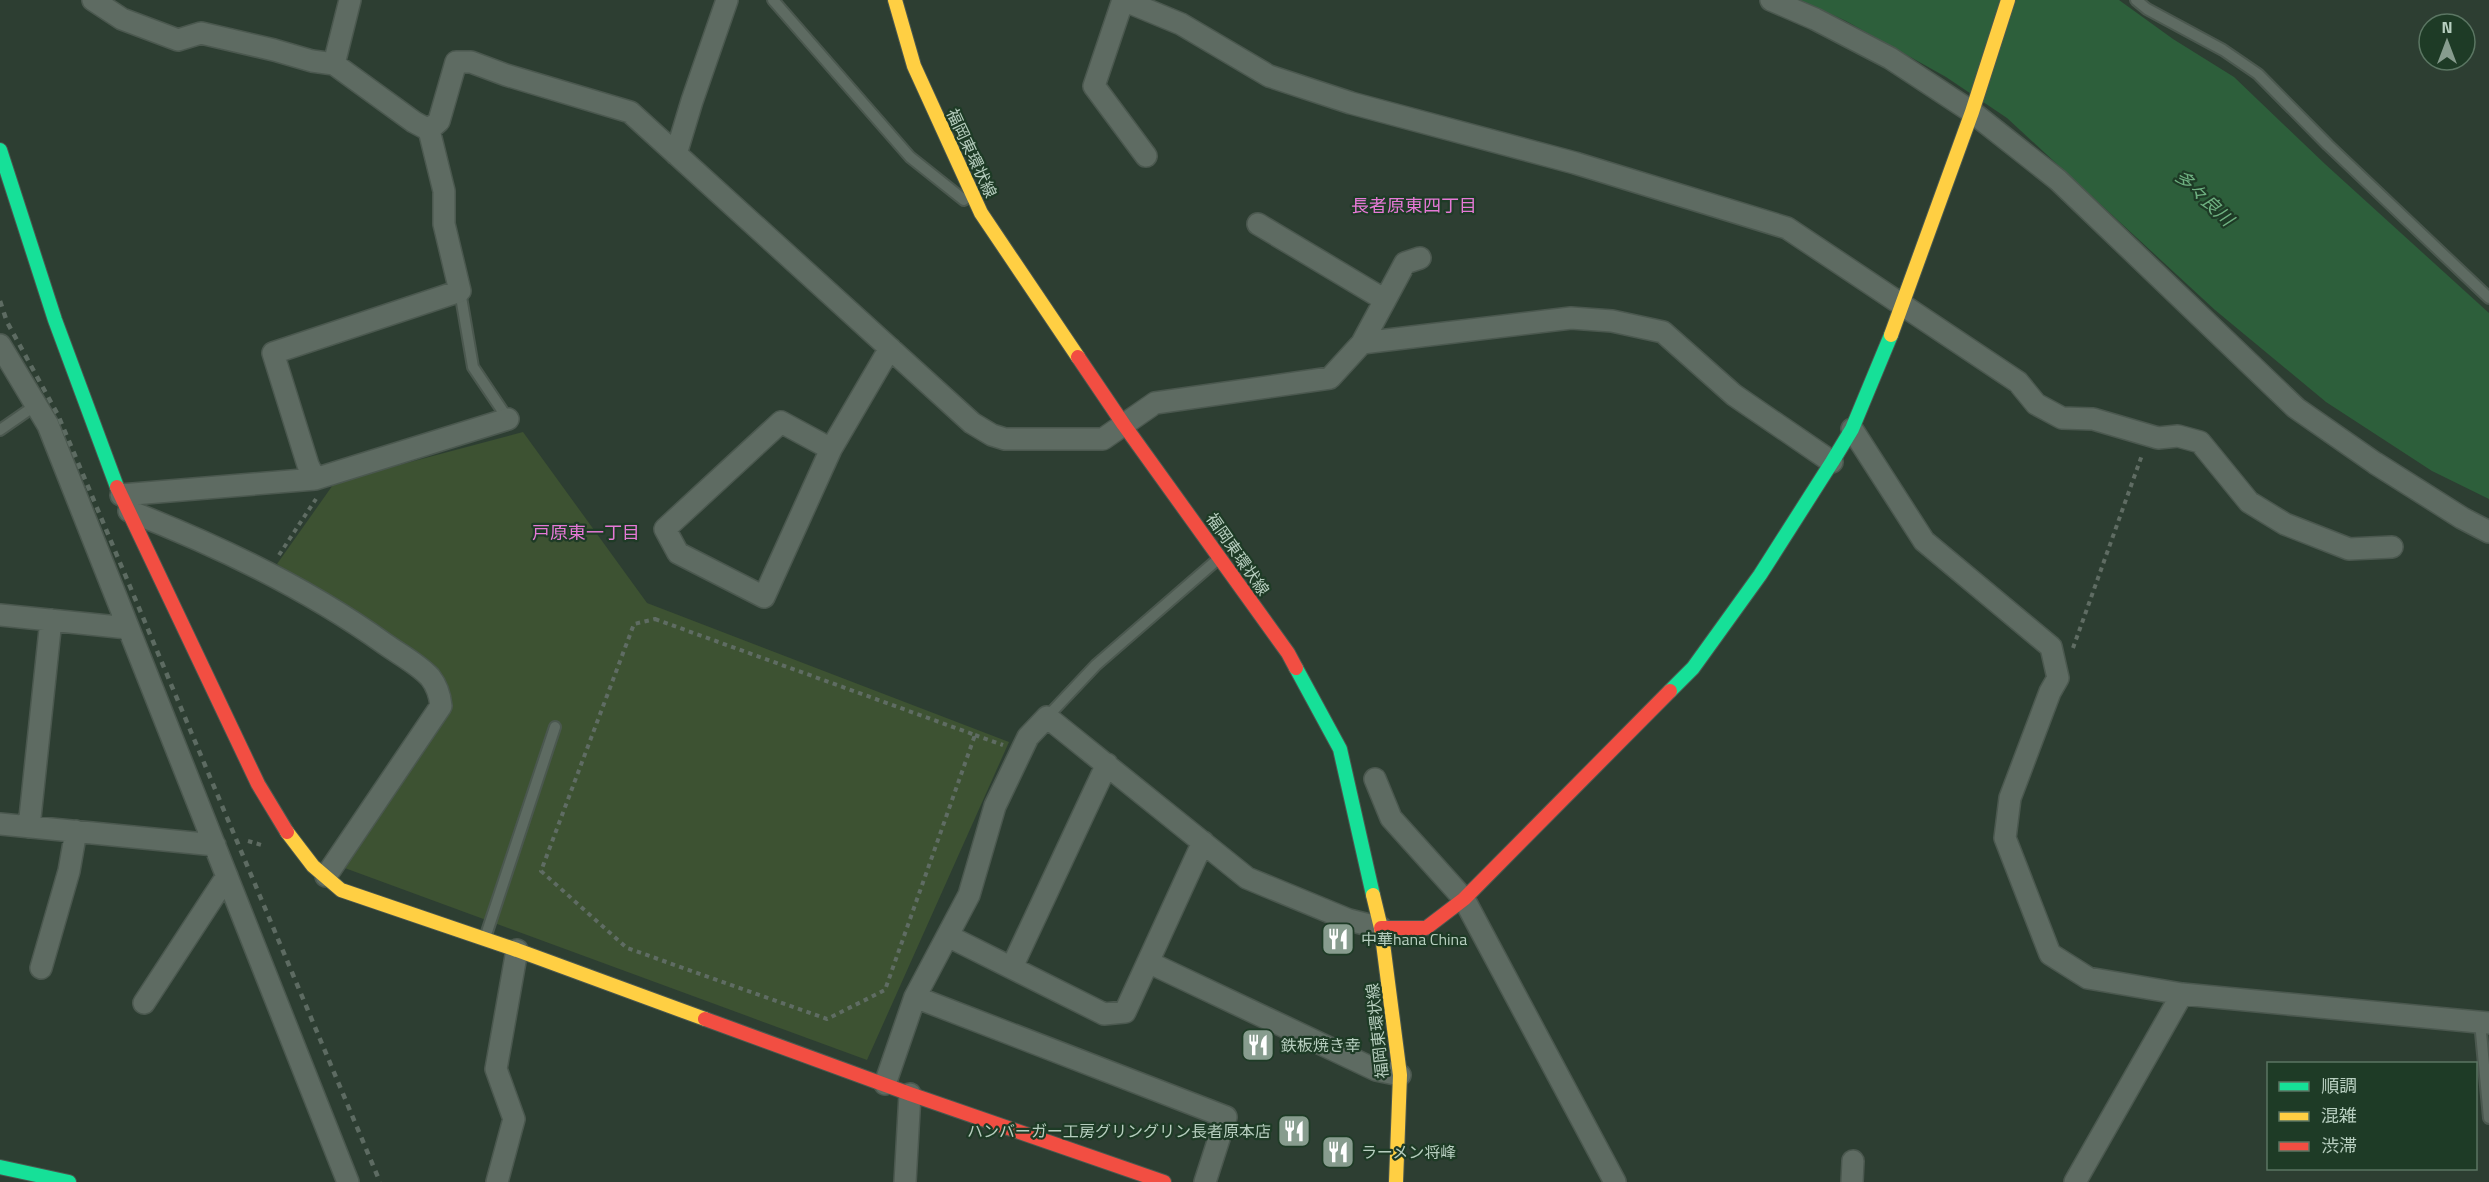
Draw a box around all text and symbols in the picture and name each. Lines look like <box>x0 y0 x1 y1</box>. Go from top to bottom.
north arrow <box>2417 12 2477 72</box>
text: N <box>2441 15 2453 39</box>
street label: 福岡東環状線 <box>941 104 1003 202</box>
water label: 多々良川 <box>2169 163 2241 233</box>
district label: 長者原東四丁目 <box>1351 192 1477 219</box>
street label: 福岡東環状線 <box>1201 508 1275 600</box>
district label: 戸原東一丁目 <box>532 519 640 546</box>
restaurant icon: 中華hana China <box>1320 921 1356 957</box>
place label: 中華hana China <box>1361 927 1467 951</box>
street label: 福岡東環状線 <box>1360 982 1394 1080</box>
restaurant icon: 鉄板焼き幸 <box>1240 1027 1276 1063</box>
place label: 鉄板焼き幸 <box>1281 1033 1361 1057</box>
legend <box>2267 1062 2477 1170</box>
text: 順調 <box>2321 1072 2357 1099</box>
text: 混雑 <box>2321 1102 2357 1129</box>
restaurant icon: ハンバーガー工房グリングリン長者原本店 <box>1276 1113 1312 1149</box>
place label: ハンバーガー工房グリングリン長者原本店 <box>967 1119 1271 1143</box>
text: 渋滞 <box>2321 1132 2357 1159</box>
restaurant icon: ラーメン将峰 <box>1320 1134 1356 1170</box>
place label: ラーメン将峰 <box>1361 1140 1456 1164</box>

